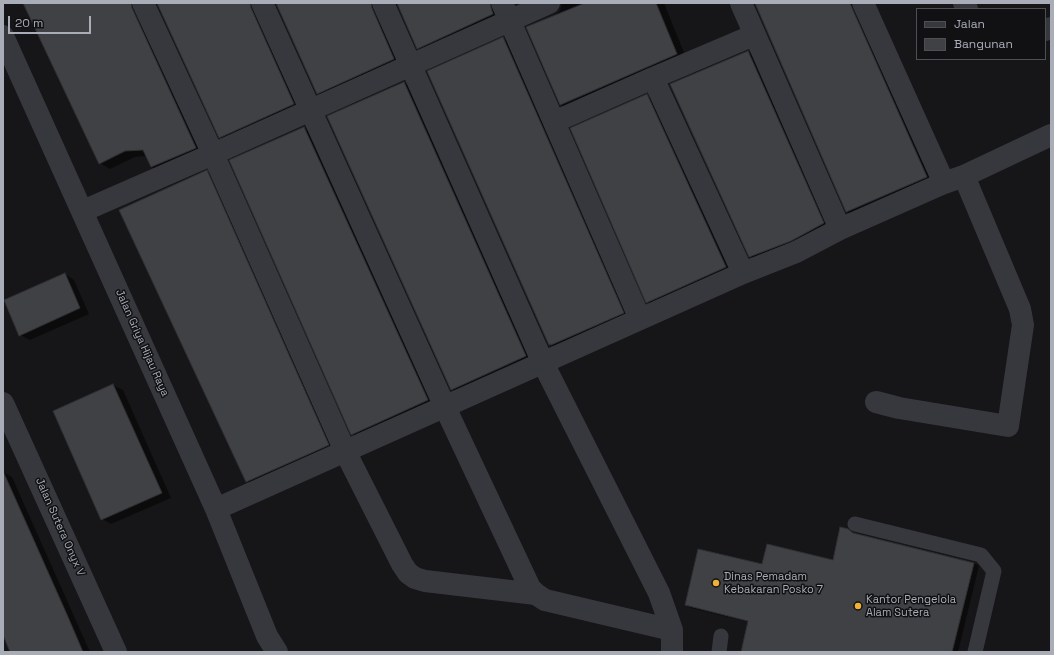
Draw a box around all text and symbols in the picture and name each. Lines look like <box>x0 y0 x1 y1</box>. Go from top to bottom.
scale bar <box>10 8 93 34</box>
legend <box>916 8 1046 60</box>
text: 20 m <box>15 15 43 31</box>
text: Jalan <box>954 16 985 32</box>
text: Bangunan <box>954 36 1013 52</box>
street label: Jalan Griya Hijau Raya <box>112 287 172 399</box>
street label: Jalan Sutera Onyx V <box>32 476 88 578</box>
place label: Dinas Pemadam Kebakaran Posko 7 <box>724 570 823 596</box>
marker: Dinas Pemadam Kebakaran Posko 7 <box>711 578 721 588</box>
place label: Kantor Pengelola Alam Sutera <box>866 593 956 619</box>
marker: Kantor Pengelola Alam Sutera <box>853 601 863 611</box>

